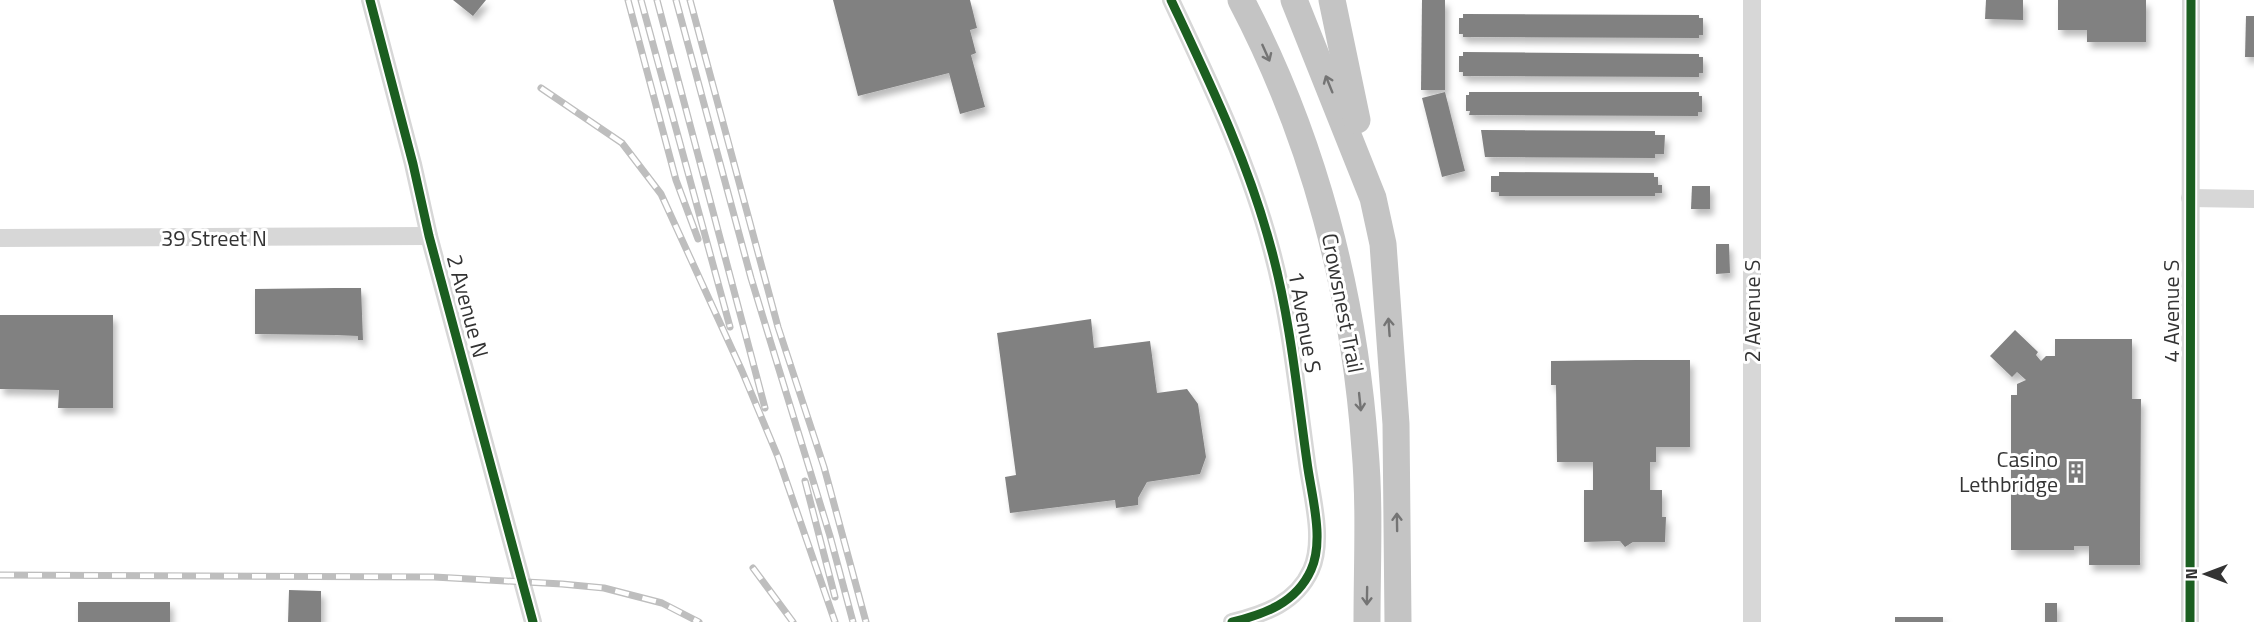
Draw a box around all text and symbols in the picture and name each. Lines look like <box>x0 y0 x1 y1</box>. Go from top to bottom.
one-way arrow <box>1261 43 1272 62</box>
one-way arrow <box>1323 76 1334 94</box>
street label: 39 Street N <box>161 221 267 255</box>
street label: Crowsnest Trail <box>1313 230 1373 376</box>
street label: 2 Avenue N <box>438 251 498 361</box>
street label: 2 Avenue S <box>1735 260 1769 362</box>
street label: 4 Avenue S <box>2154 260 2188 362</box>
street label: 1 Avenue S <box>1279 268 1331 376</box>
one-way arrow <box>1384 317 1395 337</box>
one-way arrow <box>1355 391 1366 411</box>
place label: Casino Lethbridge <box>1959 442 2058 501</box>
building icon: Casino Lethbridge <box>2063 459 2089 485</box>
one-way arrow <box>1391 512 1403 532</box>
north arrow <box>2176 544 2236 604</box>
text: N <box>2179 568 2203 580</box>
one-way arrow <box>1361 586 1373 606</box>

